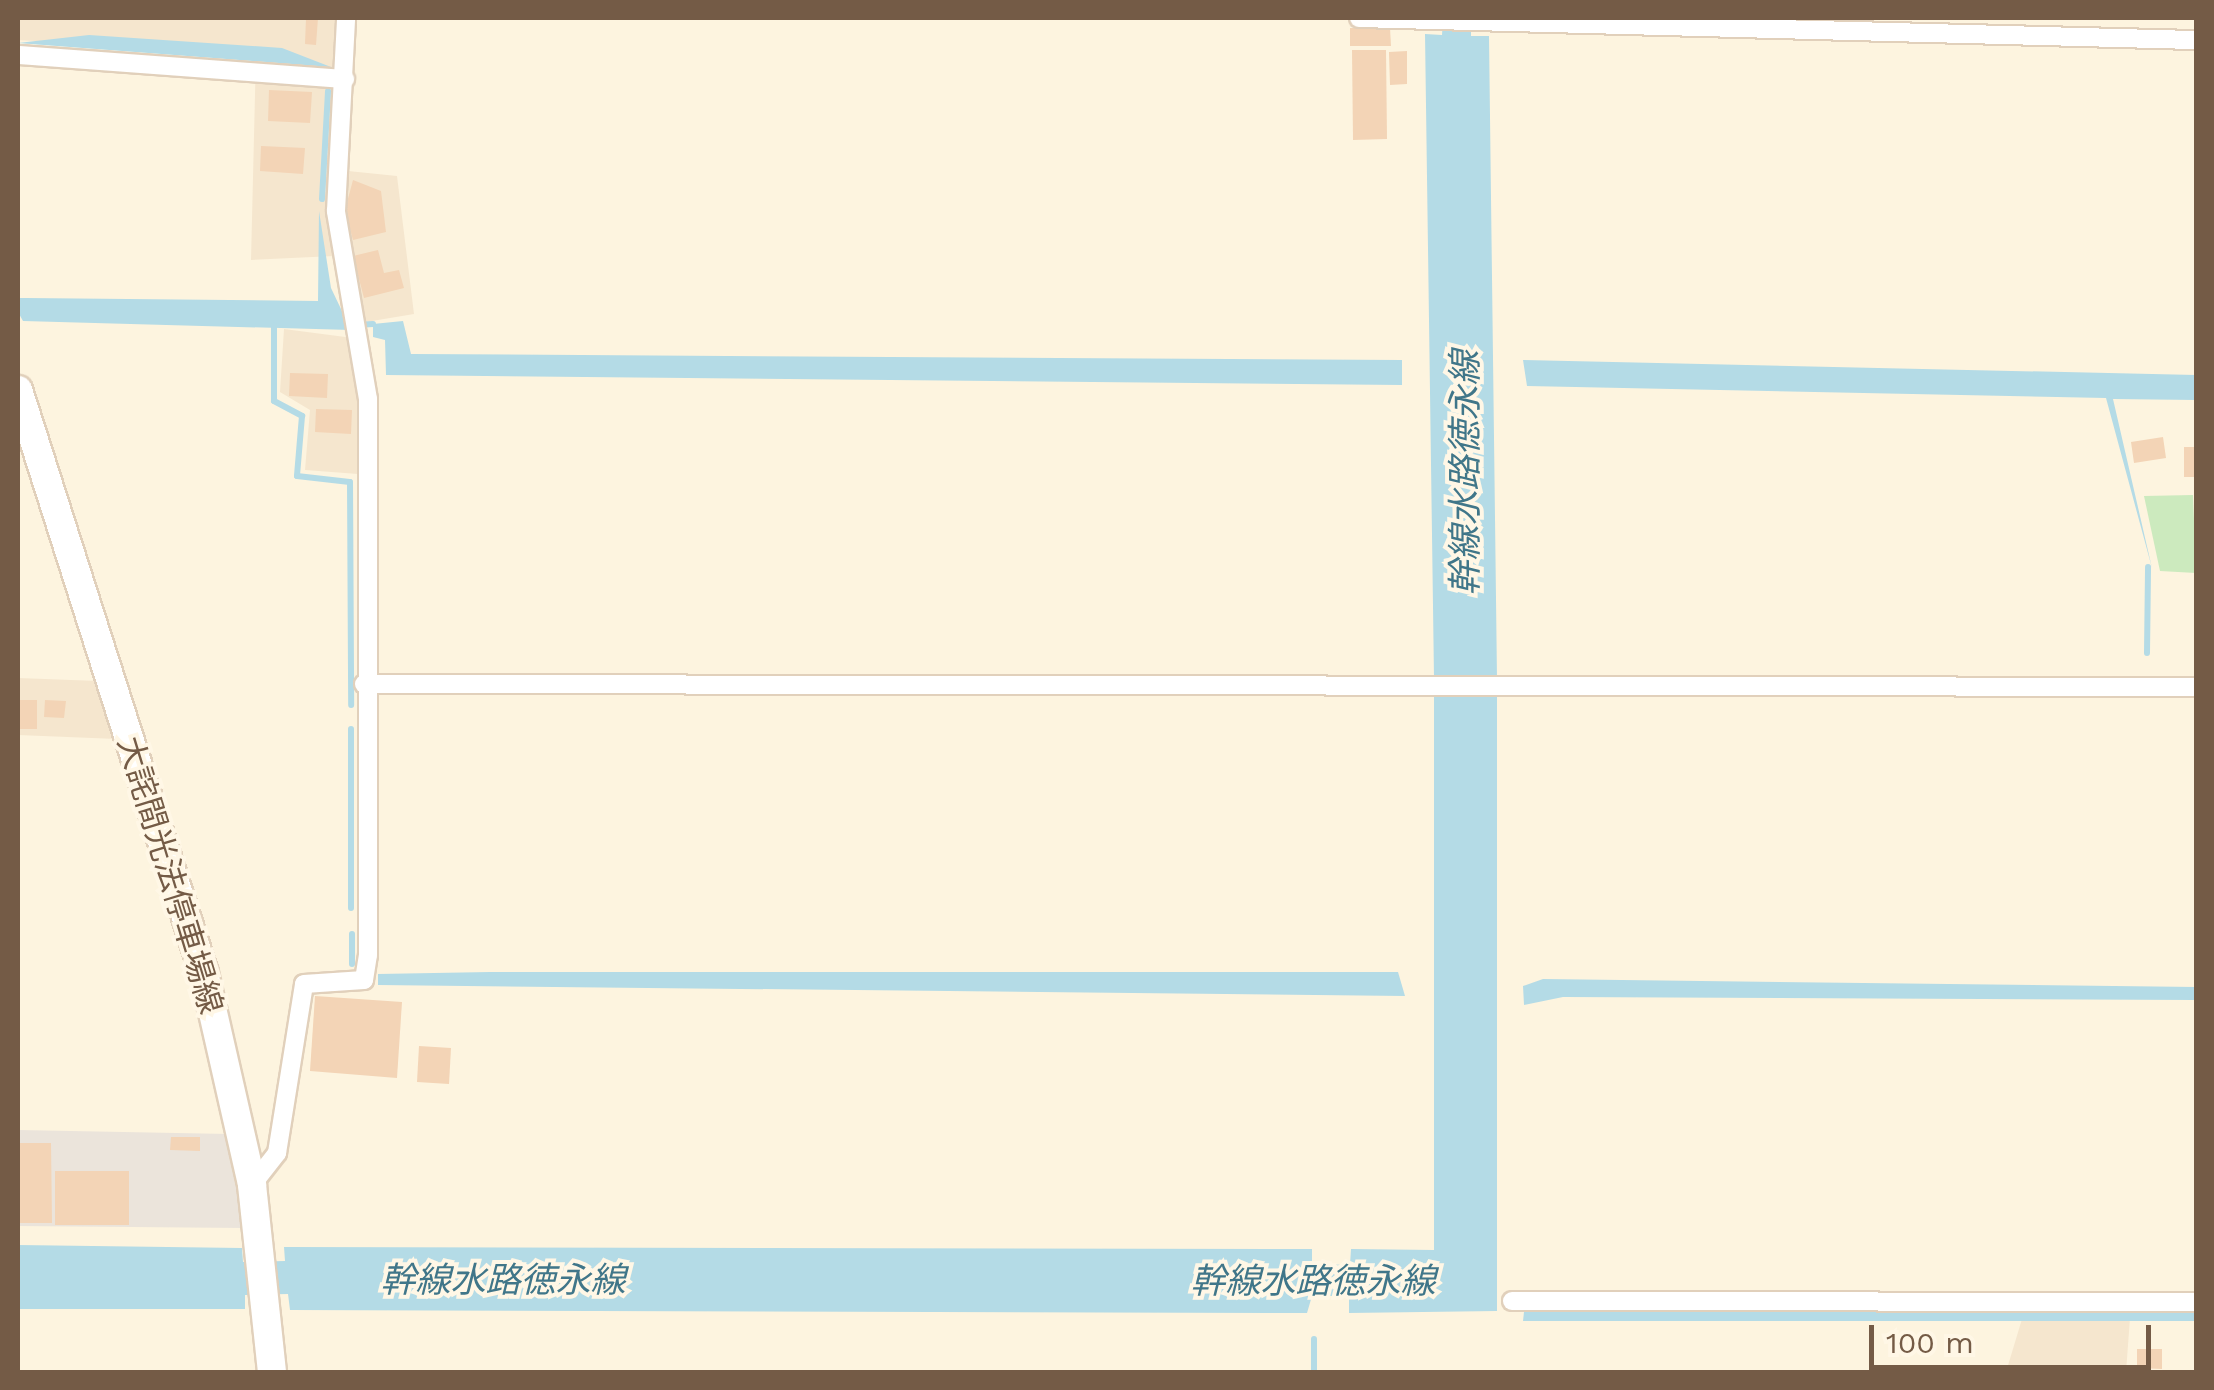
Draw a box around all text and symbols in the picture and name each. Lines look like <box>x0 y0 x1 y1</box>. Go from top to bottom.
water label: 幹線水路徳永線 <box>1444 351 1486 595</box>
street label: 大詫間光法停車場線 <box>110 732 230 1018</box>
water label: 幹線水路徳永線 <box>381 1259 625 1301</box>
water label: 幹線水路徳永線 <box>1191 1260 1435 1302</box>
scale bar <box>1874 1305 2156 1367</box>
text: 100 m <box>1886 1325 1974 1360</box>

